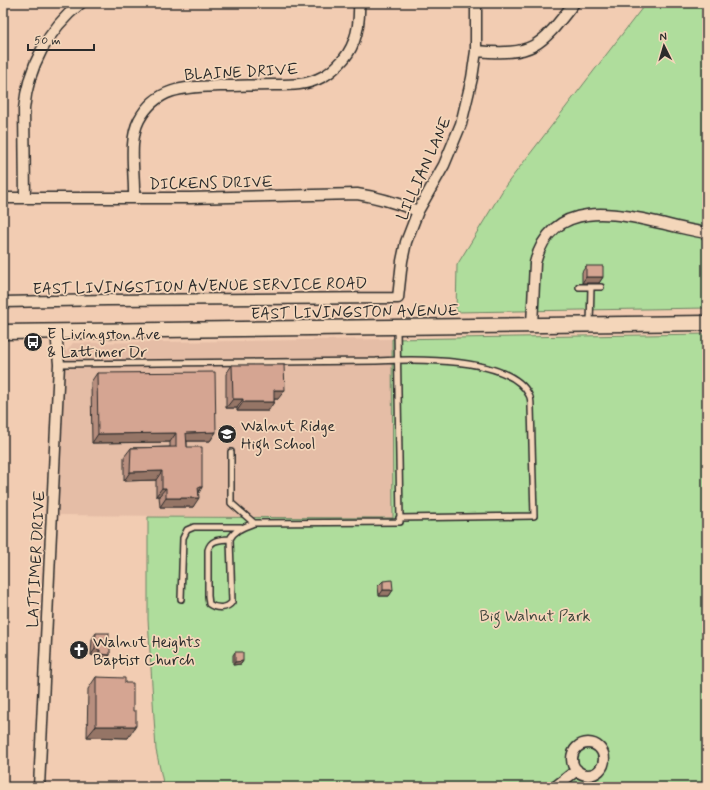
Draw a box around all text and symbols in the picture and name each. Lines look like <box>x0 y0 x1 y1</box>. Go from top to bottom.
scale bar <box>28 26 94 52</box>
north arrow <box>644 26 684 66</box>
text: N <box>659 30 667 44</box>
text: 50 m <box>34 33 61 49</box>
street label: BLAINE DRIVE <box>184 59 299 86</box>
street label: LILLIAN LANE <box>392 114 457 224</box>
street label: DICKENS DRIVE <box>149 172 273 195</box>
street label: EAST LIVINGSTION AVENUE SERVICE ROAD <box>32 273 368 300</box>
street label: EAST LIVINGSTON AVENUE <box>251 300 459 325</box>
place label: E Livingston Ave & Lattimer Dr <box>47 324 161 363</box>
bus stop icon: E Livingston Ave & Lattimer Dr <box>22 331 44 353</box>
place label: Walnut Ridge High School <box>241 416 335 456</box>
school or university icon: Walnut Ridge High School <box>216 423 238 445</box>
street label: LATTIMER DRIVE <box>22 490 51 628</box>
park label: Big Walnut Park <box>480 606 591 628</box>
place label: Walnut Heights Baptist Church <box>93 632 200 671</box>
church icon: Walnut Heights Baptist Church <box>68 639 90 661</box>

